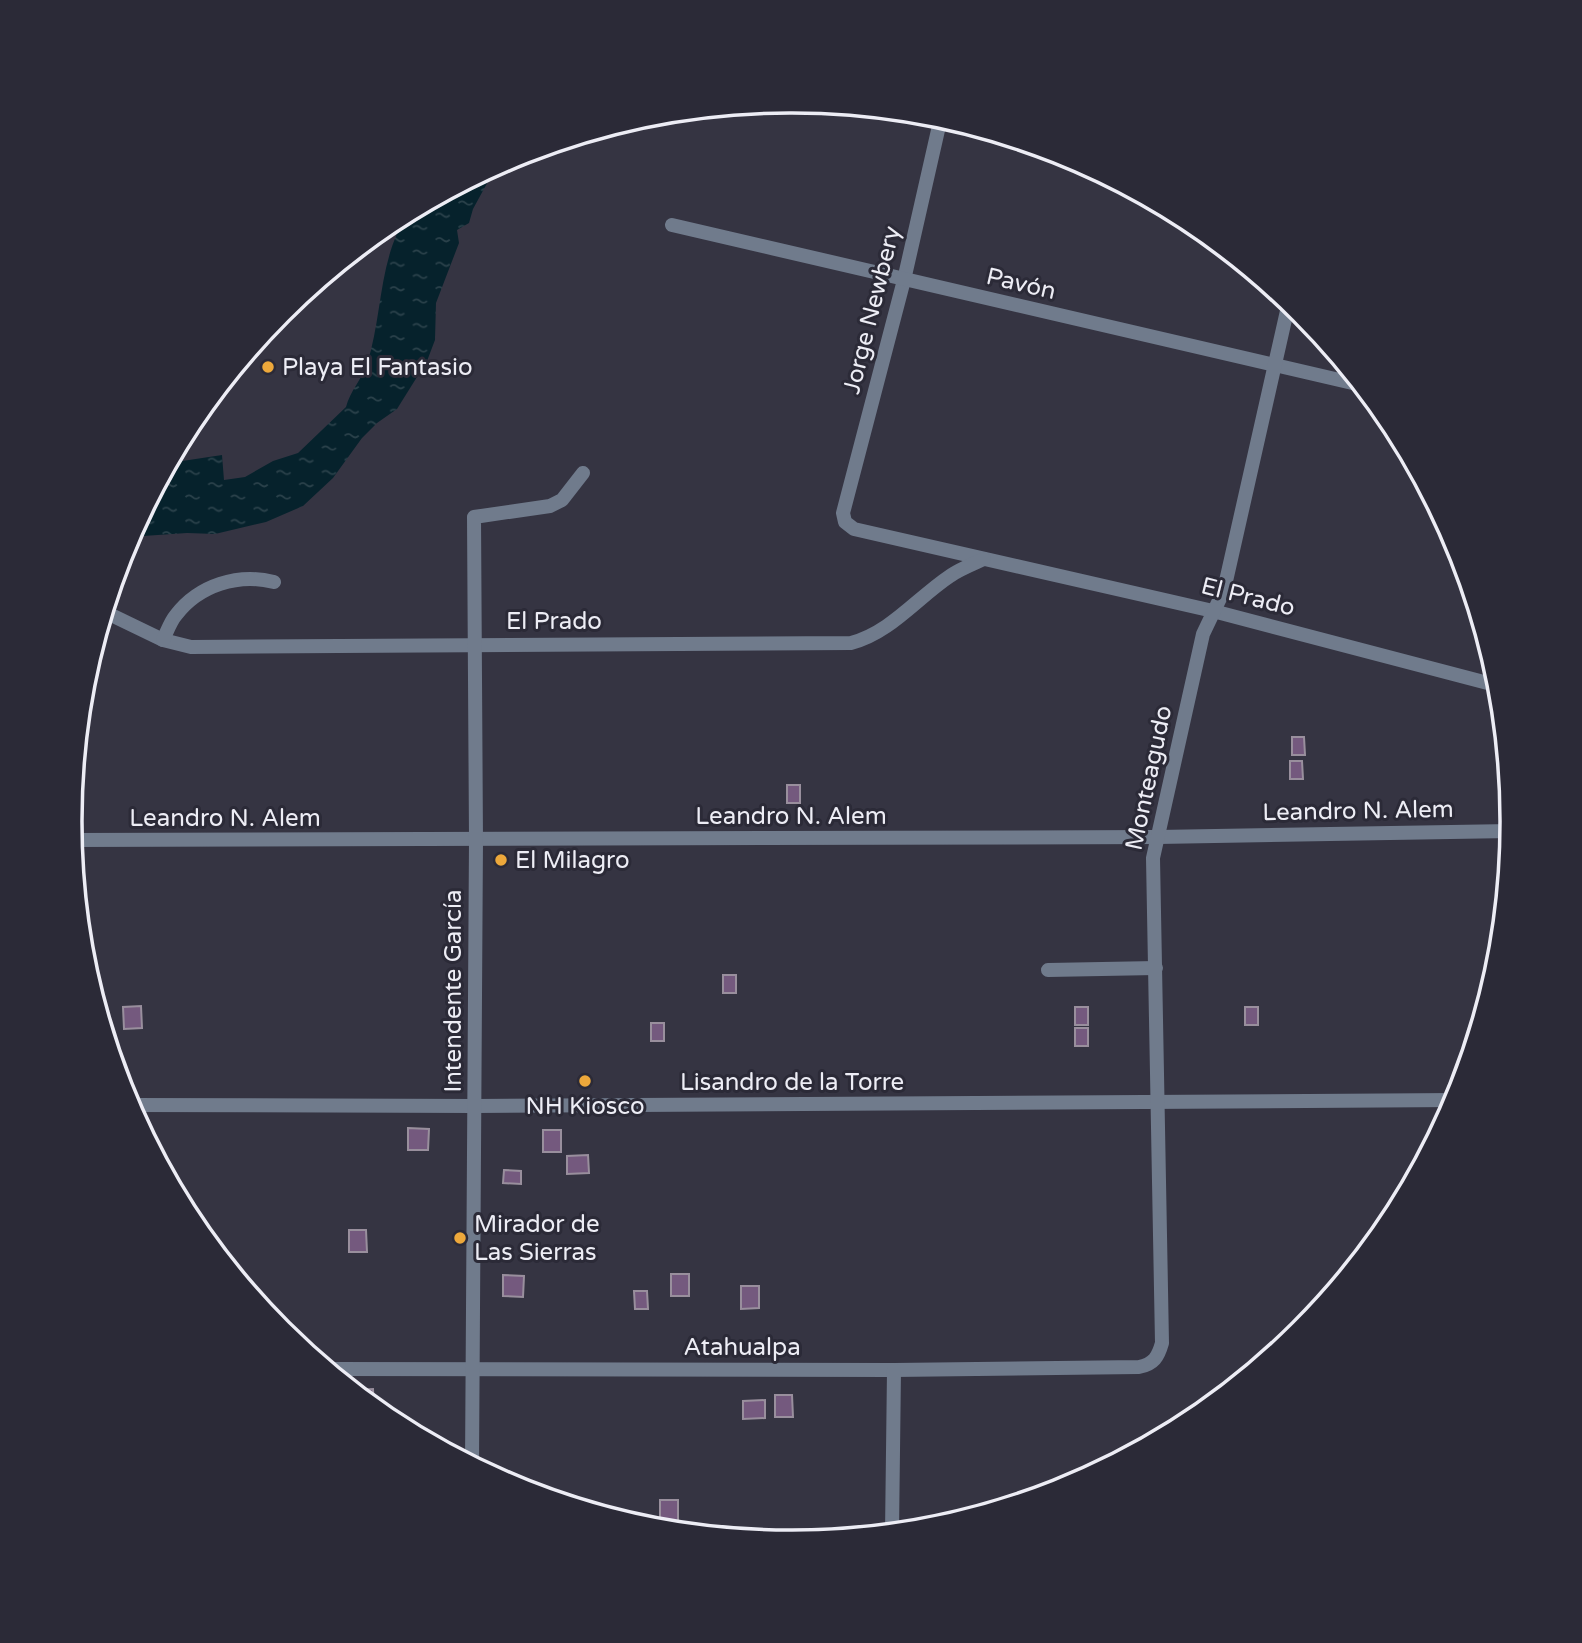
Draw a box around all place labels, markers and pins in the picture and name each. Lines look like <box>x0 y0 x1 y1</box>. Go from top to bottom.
place label: Playa El Fantasio <box>282 353 473 382</box>
marker: Playa El Fantasio <box>260 359 276 375</box>
place label: El Milagro <box>515 846 629 875</box>
marker: El Milagro <box>493 852 509 868</box>
marker: NH Kiosco <box>577 1073 593 1089</box>
place label: NH Kiosco <box>525 1092 645 1121</box>
place label: Mirador de Las Sierras <box>474 1210 600 1267</box>
marker: Mirador de Las Sierras <box>452 1230 468 1246</box>

